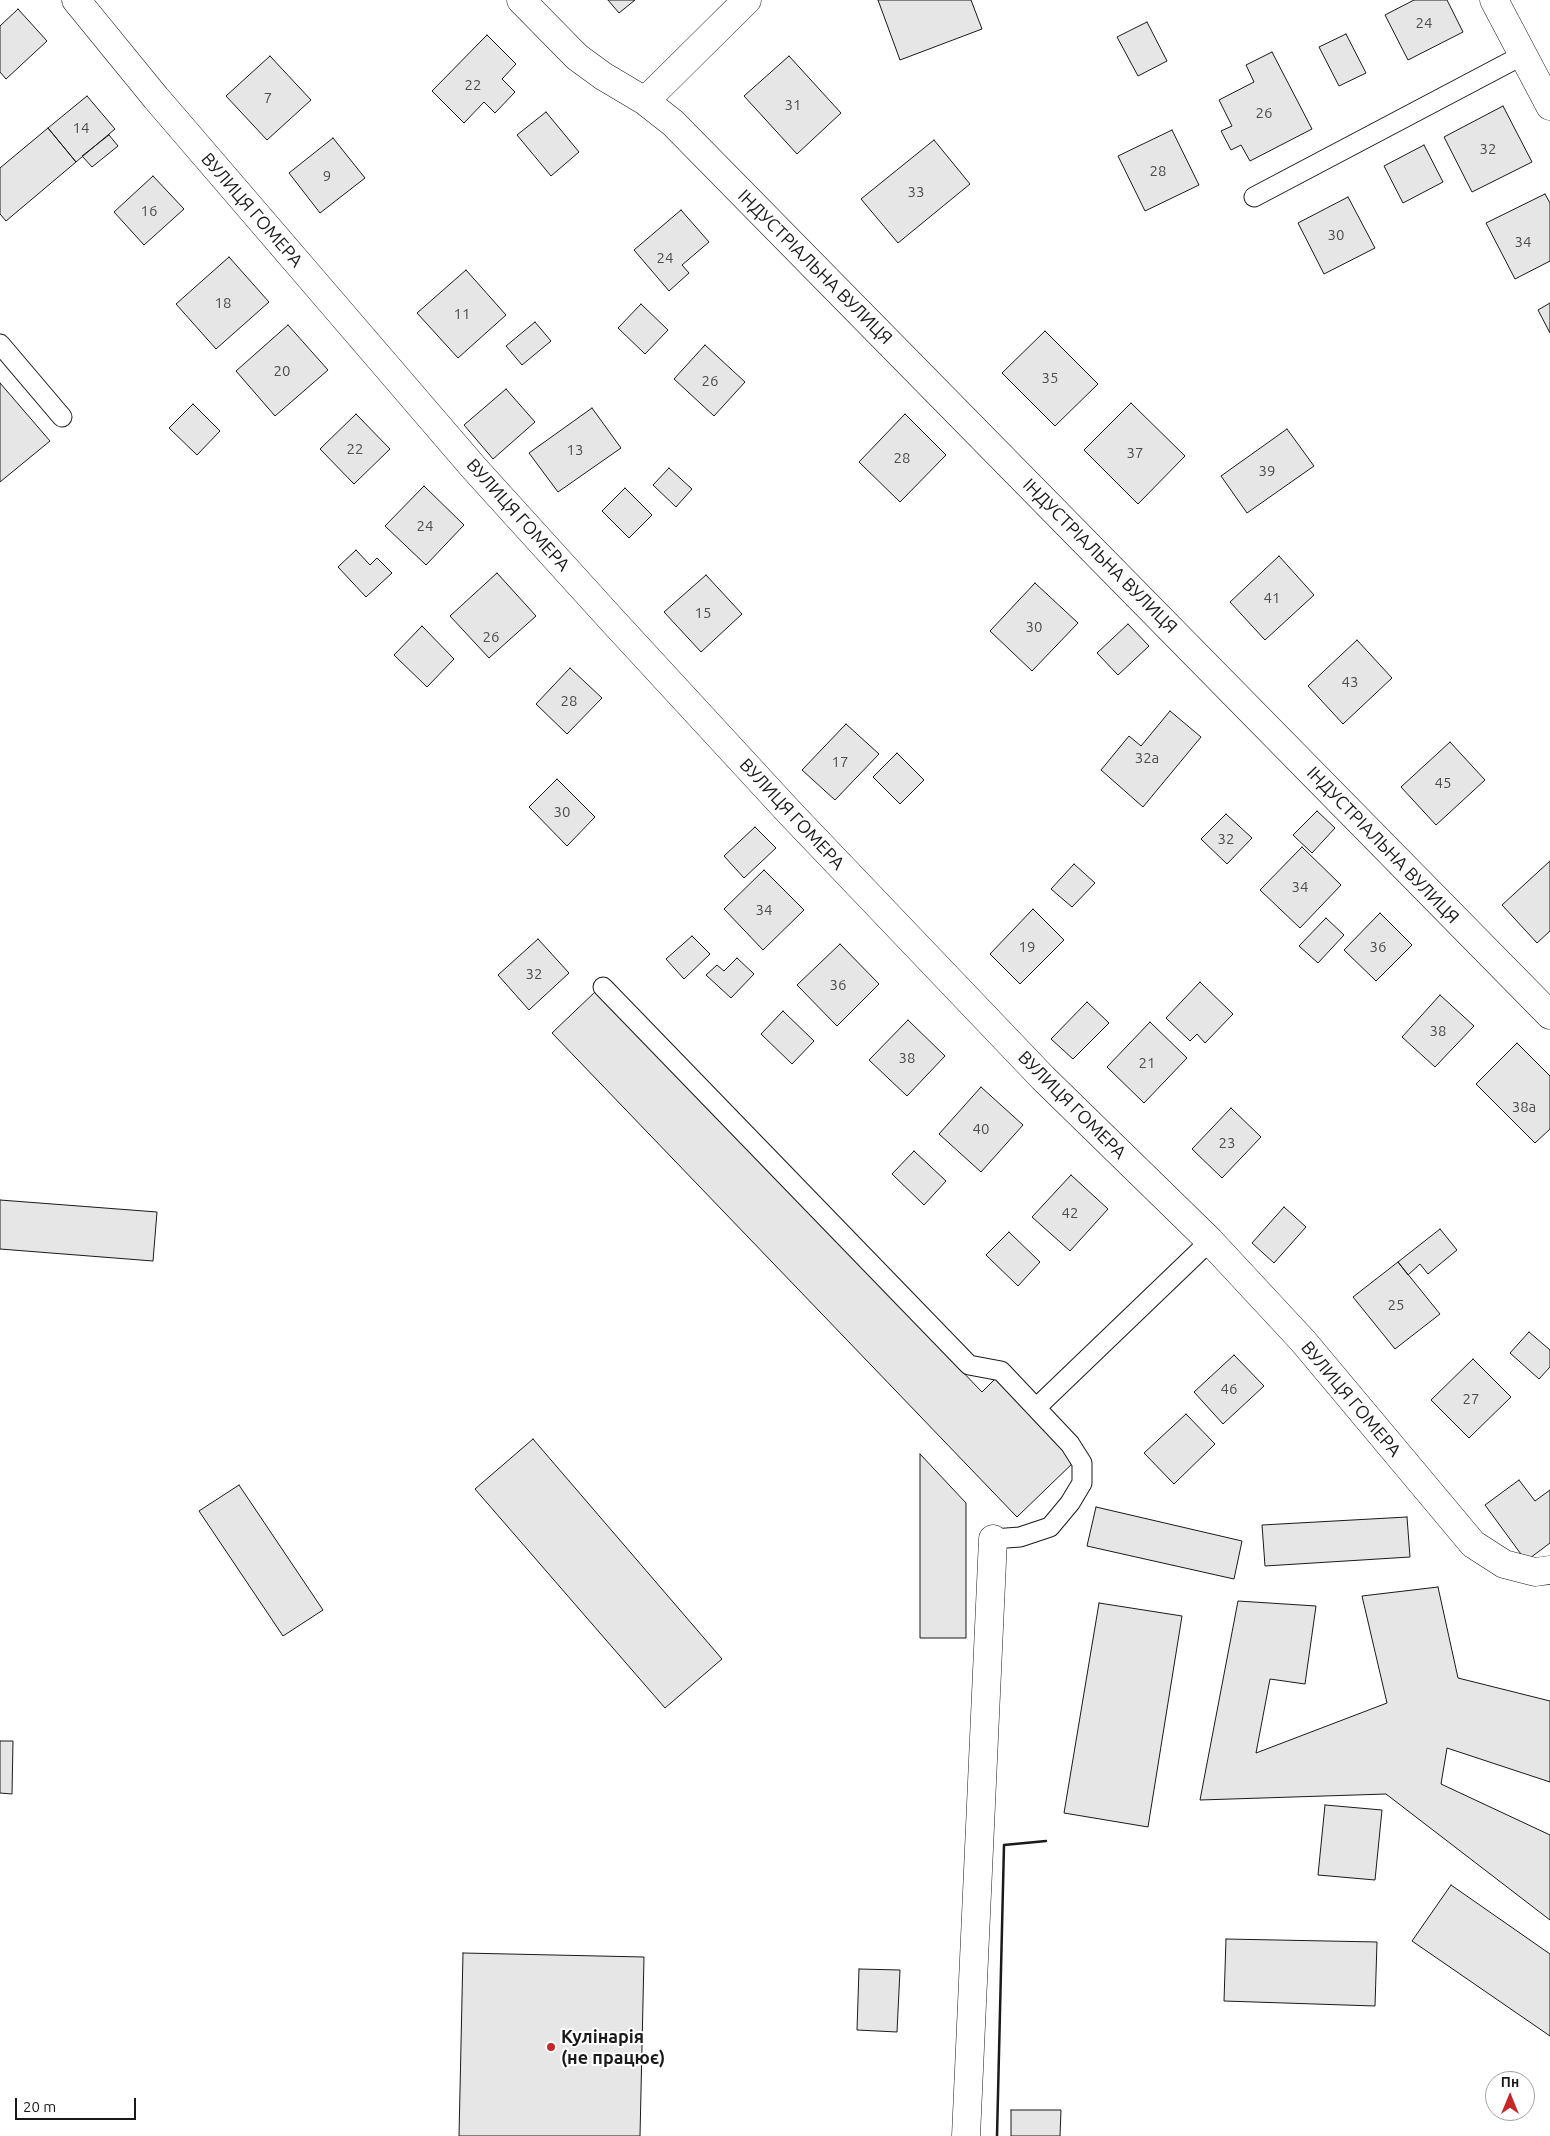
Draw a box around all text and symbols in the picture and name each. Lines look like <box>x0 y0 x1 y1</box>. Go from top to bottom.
house number: 24 <box>1416 14 1432 32</box>
house number: 22 <box>465 76 481 94</box>
house number: 7 <box>264 89 272 107</box>
house number: 31 <box>785 96 801 114</box>
house number: 26 <box>1256 104 1272 122</box>
house number: 14 <box>73 119 89 137</box>
house number: 32 <box>1480 140 1496 158</box>
street label: ВУЛИЦЯ ГОМЕРА <box>197 149 307 271</box>
house number: 28 <box>1150 162 1166 180</box>
house number: 9 <box>323 167 331 185</box>
house number: 33 <box>908 183 924 201</box>
street label: ІНДУСТРІАЛЬНА ВУЛИЦЯ <box>733 185 897 349</box>
house number: 16 <box>141 202 157 220</box>
house number: 30 <box>1328 226 1344 244</box>
house number: 34 <box>1515 233 1531 251</box>
house number: 24 <box>657 249 673 267</box>
house number: 18 <box>215 294 231 312</box>
house number: 11 <box>454 305 470 323</box>
house number: 20 <box>274 362 290 380</box>
house number: 35 <box>1042 369 1058 387</box>
house number: 26 <box>702 372 718 390</box>
house number: 22 <box>347 440 363 458</box>
house number: 13 <box>567 441 583 459</box>
house number: 37 <box>1127 444 1143 462</box>
house number: 28 <box>894 449 910 467</box>
street label: ВУЛИЦЯ ГОМЕРА <box>462 454 574 576</box>
house number: 39 <box>1259 462 1275 480</box>
street label: ІНДУСТРІАЛЬНА ВУЛИЦЯ <box>1018 474 1182 638</box>
house number: 24 <box>417 517 433 535</box>
house number: 41 <box>1264 589 1280 607</box>
house number: 15 <box>695 604 711 622</box>
house number: 30 <box>1026 618 1042 636</box>
house number: 26 <box>483 628 499 646</box>
house number: 43 <box>1342 673 1358 691</box>
house number: 28 <box>561 692 577 710</box>
house number: 32а <box>1135 749 1159 767</box>
house number: 17 <box>832 753 848 771</box>
street label: ВУЛИЦЯ ГОМЕРА <box>735 754 849 874</box>
street label: ІНДУСТРІАЛЬНА ВУЛИЦЯ <box>1302 762 1464 928</box>
house number: 45 <box>1435 774 1451 792</box>
house number: 30 <box>554 803 570 821</box>
house number: 32 <box>1218 830 1234 848</box>
house number: 34 <box>1292 878 1308 896</box>
house number: 34 <box>756 901 772 919</box>
house number: 19 <box>1019 938 1035 956</box>
house number: 36 <box>1370 938 1386 956</box>
house number: 32 <box>526 965 542 983</box>
house number: 36 <box>830 976 846 994</box>
house number: 38 <box>1430 1022 1446 1040</box>
street label: ВУЛИЦЯ ГОМЕРА <box>1013 1046 1131 1164</box>
house number: 38 <box>899 1049 915 1067</box>
house number: 21 <box>1139 1054 1155 1072</box>
house number: 38а <box>1512 1098 1536 1116</box>
house number: 40 <box>973 1120 989 1138</box>
house number: 23 <box>1219 1134 1235 1152</box>
house number: 42 <box>1062 1204 1078 1222</box>
house number: 25 <box>1388 1296 1404 1314</box>
street label: ВУЛИЦЯ ГОМЕРА <box>1296 1337 1406 1461</box>
house number: 46 <box>1221 1380 1237 1398</box>
house number: 27 <box>1463 1390 1479 1408</box>
place label: Кулінарія (не працює) <box>561 2026 665 2068</box>
marker: Кулінарія (не працює) <box>545 2041 557 2053</box>
north arrow <box>1485 2071 1535 2121</box>
text: Пн <box>1501 2074 1519 2090</box>
scale bar <box>18 2088 139 2120</box>
text: 20 m <box>23 2098 56 2115</box>

